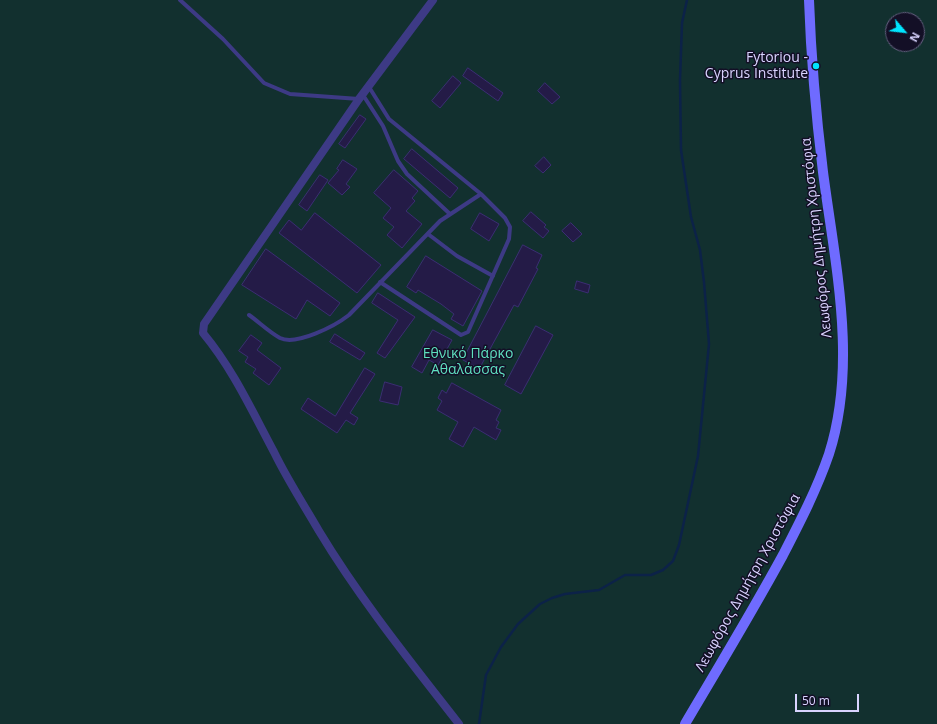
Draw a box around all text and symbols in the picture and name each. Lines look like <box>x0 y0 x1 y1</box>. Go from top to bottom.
north arrow <box>885 12 925 52</box>
text: N <box>906 30 924 45</box>
place label: Fytoriou - Cyprus Institute <box>705 50 808 82</box>
marker: Fytoriou - Cyprus Institute <box>811 61 821 71</box>
street label: Λεωφόρος Δημήτρη Χριστόφια <box>798 137 836 339</box>
park label: Εθνικό Πάρκο Αθαλάσσας <box>423 346 513 378</box>
street label: Λεωφόρος Δημήτρη Χριστόφια <box>692 491 804 675</box>
scale bar <box>797 686 861 712</box>
text: 50 m <box>802 692 830 709</box>

